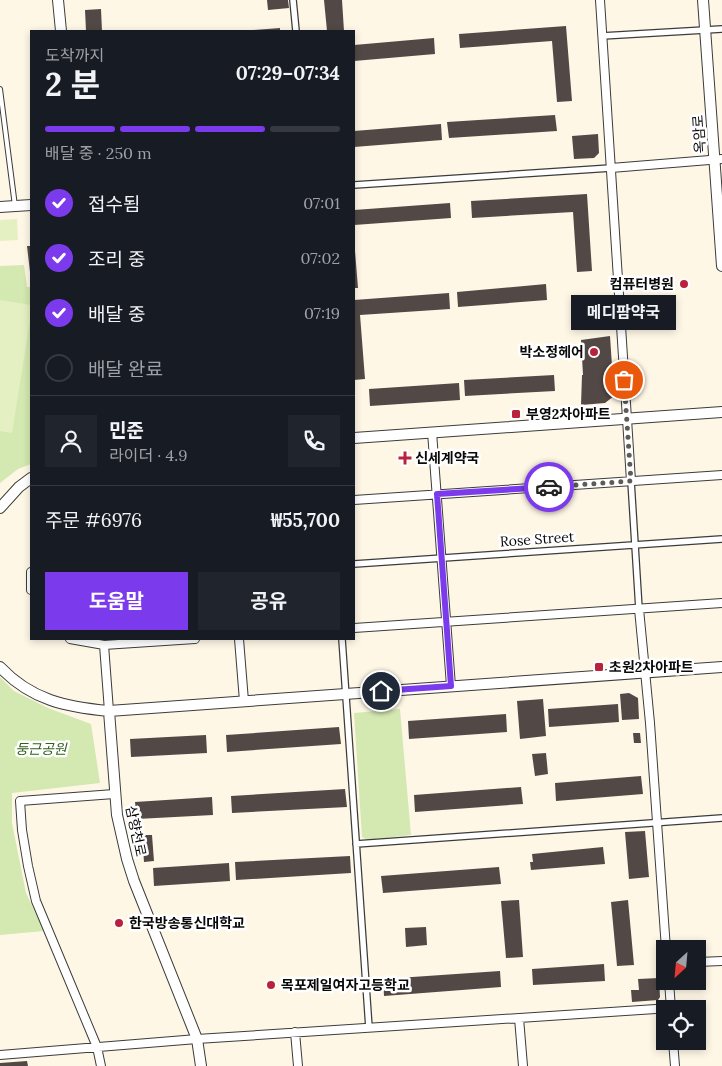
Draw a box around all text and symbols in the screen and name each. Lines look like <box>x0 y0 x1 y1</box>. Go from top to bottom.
text: 도착까지 <box>45 45 104 65</box>
text: 07:29–07:34 <box>236 61 340 85</box>
text: 2 분 <box>45 64 100 105</box>
street label: 옥암로 <box>689 114 709 154</box>
text: 배달 중 · 250 m <box>45 143 152 163</box>
icon: check <box>45 189 73 217</box>
text: 접수됨 <box>88 192 140 216</box>
text: 07:01 <box>303 193 340 213</box>
icon: check <box>45 244 73 272</box>
text: 조리 중 <box>88 247 145 271</box>
text: 07:02 <box>301 248 340 268</box>
place label: 컴퓨터병원 <box>610 275 674 293</box>
marker: 컴퓨터병원 <box>678 278 690 290</box>
callout: 메디팜약국 <box>572 295 676 330</box>
icon: check <box>45 299 73 327</box>
text: 배달 중 <box>88 302 145 326</box>
text: 메디팜약국 <box>587 302 660 322</box>
text: 07:19 <box>304 303 340 323</box>
place label: 박소정헤어 <box>520 343 584 361</box>
marker: 박소정헤어 <box>588 346 600 358</box>
text: 배달 완료 <box>88 357 163 381</box>
pin <box>603 359 645 401</box>
icon: bag <box>610 366 638 394</box>
place label: 부영2차아파트 <box>526 405 611 423</box>
marker: 부영2차아파트 <box>510 408 522 420</box>
button: person <box>45 415 97 467</box>
button: phone <box>288 415 340 467</box>
text: 민준 <box>109 418 144 442</box>
text: 라이더 · 4.9 <box>109 445 187 465</box>
place label: 신세계약국 <box>415 449 480 467</box>
marker: 신세계약국 <box>399 452 411 464</box>
courier <box>524 462 574 512</box>
icon: car <box>535 473 563 501</box>
text: 주문 #6976 <box>45 508 142 532</box>
text: ₩55,700 <box>271 508 340 532</box>
street label: Rose Street <box>499 527 575 551</box>
button: 도움말 <box>45 572 188 630</box>
button: 공유 <box>198 572 340 630</box>
place label: 초원2차아파트 <box>609 658 694 676</box>
marker: 초원2차아파트 <box>593 661 605 673</box>
pin <box>360 670 402 712</box>
icon: home <box>367 677 395 705</box>
park label: 둥근공원 <box>15 740 68 758</box>
street label: 삼향천로 <box>122 804 150 858</box>
place label: 한국방송통신대학교 <box>129 914 245 932</box>
marker: 한국방송통신대학교 <box>113 917 125 929</box>
north arrow <box>656 940 706 990</box>
map controls <box>656 940 706 1050</box>
place label: 목포제일여자고등학교 <box>281 976 410 994</box>
marker: 목포제일여자고등학교 <box>265 979 277 991</box>
button: locate <box>656 1000 706 1050</box>

